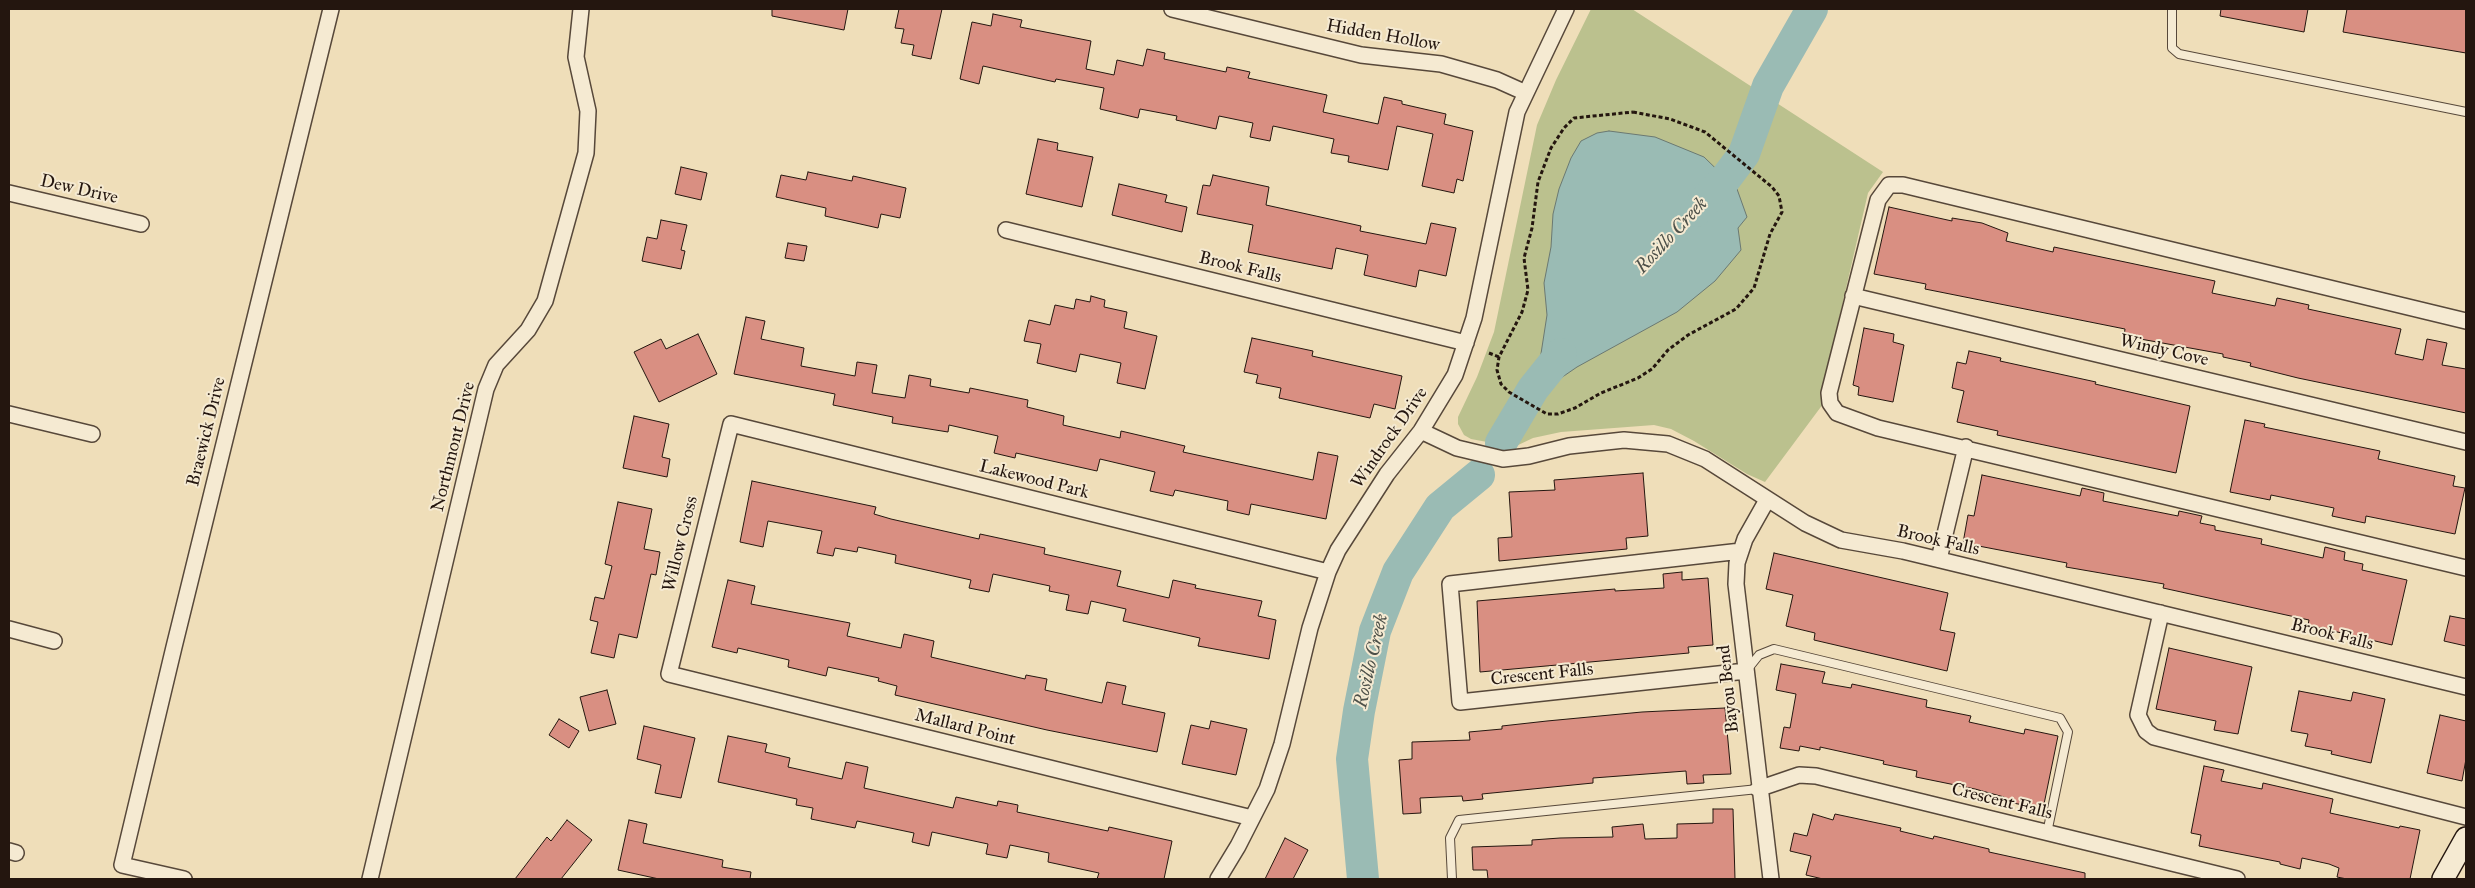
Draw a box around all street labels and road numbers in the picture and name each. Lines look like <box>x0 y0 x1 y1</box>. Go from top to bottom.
street label: Hidden Hollow <box>1325 15 1441 57</box>
street label: Dew Drive <box>38 171 120 209</box>
street label: Brook Falls <box>1196 247 1284 289</box>
street label: Windy Cove <box>2118 330 2210 372</box>
street label: Braewick Drive <box>183 375 231 489</box>
street label: Northmont Drive <box>427 380 481 514</box>
street label: Windrock Drive <box>1347 383 1433 493</box>
street label: Lakewood Park <box>977 456 1091 504</box>
street label: Willow Cross <box>659 494 703 594</box>
street label: Brook Falls <box>1895 521 1981 561</box>
street label: Brook Falls <box>2288 614 2376 656</box>
street label: Bayou Bend <box>1714 644 1744 734</box>
street label: Crescent Falls <box>1490 659 1594 691</box>
street label: Mallard Point <box>912 705 1018 751</box>
street label: Crescent Falls <box>1949 779 2055 825</box>

